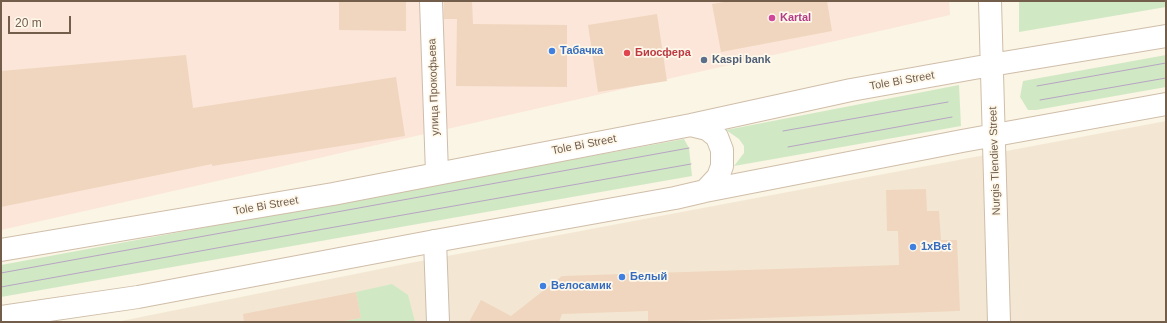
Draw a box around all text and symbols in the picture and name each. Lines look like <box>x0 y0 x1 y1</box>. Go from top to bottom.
scale bar <box>10 8 73 34</box>
place label: Kartal <box>780 11 811 25</box>
marker: Kartal <box>767 13 777 23</box>
text: 20 m <box>15 16 42 30</box>
street label: улица Прокофьева <box>426 38 442 136</box>
place label: Табачка <box>560 44 603 58</box>
marker: Табачка <box>547 46 557 56</box>
place label: Биосфера <box>635 46 691 60</box>
marker: Биосфера <box>622 48 632 58</box>
place label: Kaspi bank <box>712 53 771 67</box>
marker: Kaspi bank <box>699 55 709 65</box>
street label: Tole Bi Street <box>869 69 935 93</box>
street label: Nurgis Tlendiev Street <box>987 106 1003 216</box>
street label: Tole Bi Street <box>551 132 617 158</box>
street label: Tole Bi Street <box>233 194 299 218</box>
place label: 1xBet <box>921 240 951 254</box>
marker: 1xBet <box>908 242 918 252</box>
place label: Белый <box>630 270 667 284</box>
marker: Белый <box>617 272 627 282</box>
place label: Велосамик <box>551 279 611 293</box>
marker: Велосамик <box>538 281 548 291</box>

